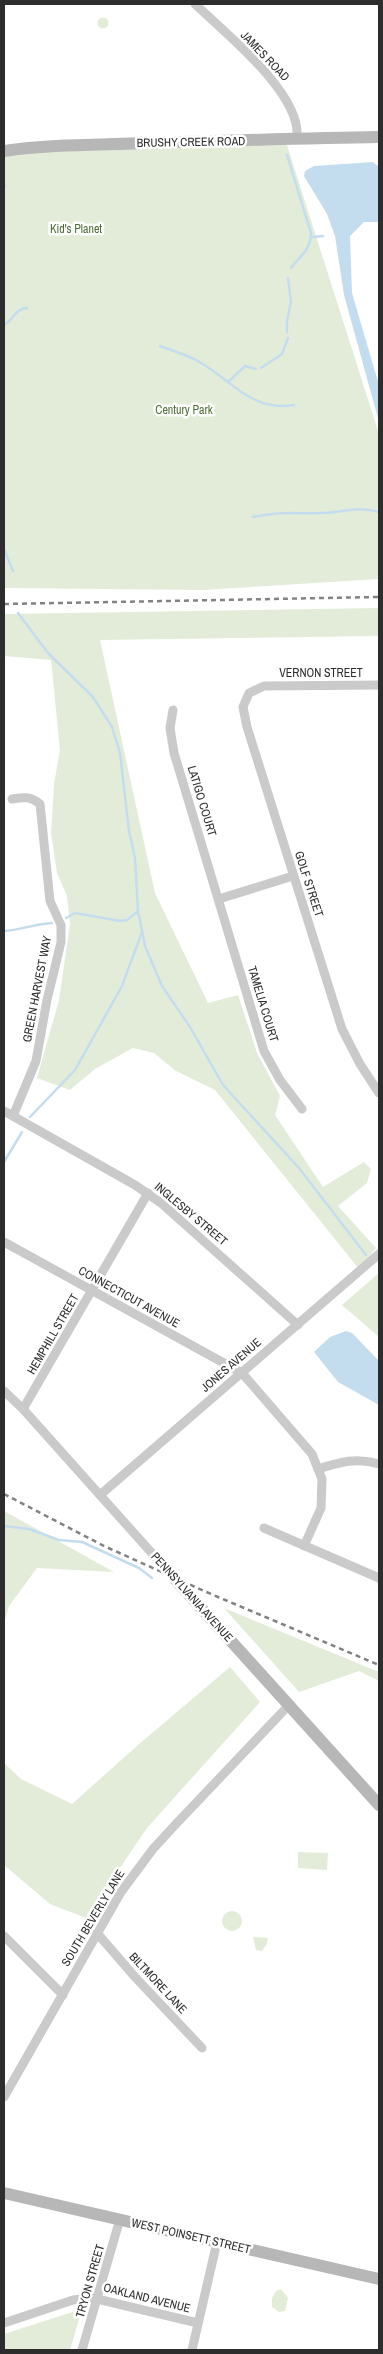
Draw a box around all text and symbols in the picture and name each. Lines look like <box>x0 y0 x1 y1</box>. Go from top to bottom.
street label: JAMES ROAD <box>237 27 293 85</box>
street label: BRUSHY CREEK ROAD <box>137 133 245 151</box>
park label: Kid's Planet <box>50 221 102 237</box>
park label: Century Park <box>155 402 213 418</box>
street label: VERNON STREET <box>279 665 363 681</box>
street label: LATIGO COURT <box>184 764 220 838</box>
street label: GOLF STREET <box>291 849 327 919</box>
street label: GREEN HARVEST WAY <box>19 934 55 1044</box>
street label: TAMELIA COURT <box>244 964 282 1044</box>
street label: INGLESBY STREET <box>151 1179 231 1249</box>
street label: CONNECTICUT AVENUE <box>76 1263 182 1331</box>
street label: HEMPHILL STREET <box>23 1291 83 1377</box>
street label: JONES AVENUE <box>198 1334 264 1396</box>
street label: PENNSYLVANIA AVENUE <box>147 1549 237 1645</box>
street label: SOUTH BEVERLY LANE <box>58 1867 128 1969</box>
street label: BILTMORE LANE <box>126 1949 190 2017</box>
street label: WEST POINSETT STREET <box>130 2215 252 2257</box>
street label: TRYON STREET <box>72 2242 108 2320</box>
street label: OAKLAND AVENUE <box>102 2279 192 2317</box>

